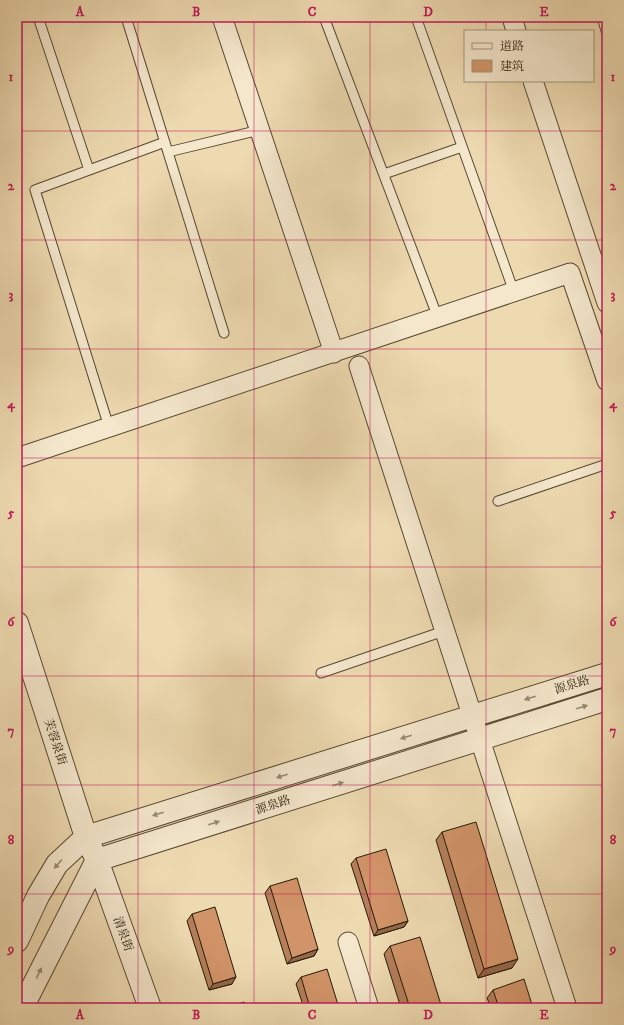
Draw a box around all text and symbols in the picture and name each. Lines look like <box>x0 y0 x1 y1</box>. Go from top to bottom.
text: A <box>75 4 85 20</box>
text: B <box>192 4 200 20</box>
text: C <box>308 4 317 20</box>
text: D <box>423 4 433 20</box>
text: E <box>539 4 549 20</box>
legend <box>464 30 594 82</box>
text: 道路 <box>500 39 524 54</box>
text: 建筑 <box>500 59 524 74</box>
text: 1 <box>9 69 14 85</box>
text: 1 <box>611 69 616 85</box>
text: 2 <box>8 178 15 194</box>
text: 2 <box>610 178 617 194</box>
text: 3 <box>9 287 14 303</box>
text: 3 <box>611 287 616 303</box>
text: 4 <box>6 396 15 413</box>
text: 4 <box>608 396 617 413</box>
text: 5 <box>7 505 15 521</box>
text: 5 <box>609 505 617 521</box>
text: 6 <box>8 614 16 630</box>
text: 6 <box>610 614 618 630</box>
street label: 源泉路 <box>553 673 591 697</box>
one-way arrow <box>523 695 535 701</box>
one-way arrow <box>576 704 588 710</box>
street label: 芙蓉泉街 <box>40 717 70 768</box>
text: 7 <box>8 723 15 739</box>
text: 7 <box>610 723 617 739</box>
one-way arrow <box>399 734 411 740</box>
one-way arrow <box>275 773 287 779</box>
one-way arrow <box>332 781 344 787</box>
street label: 源泉路 <box>254 792 292 818</box>
one-way arrow <box>151 812 163 818</box>
one-way arrow <box>208 820 220 826</box>
text: 8 <box>8 832 15 848</box>
text: 8 <box>610 832 617 848</box>
one-way arrow <box>54 859 63 870</box>
street label: 清泉街 <box>110 915 137 954</box>
text: 9 <box>7 941 14 957</box>
text: 9 <box>609 941 616 957</box>
one-way arrow <box>36 967 42 979</box>
text: A <box>75 1007 85 1023</box>
text: B <box>192 1007 200 1023</box>
text: C <box>308 1007 317 1023</box>
text: D <box>423 1007 433 1023</box>
text: E <box>539 1007 549 1023</box>

